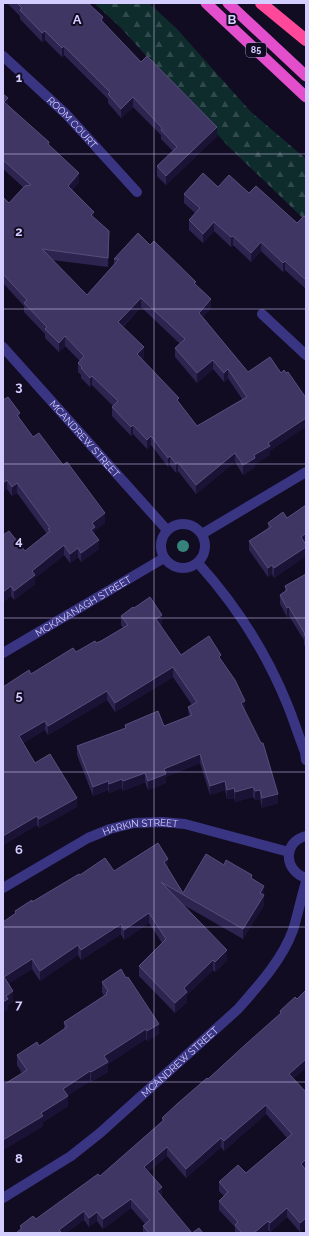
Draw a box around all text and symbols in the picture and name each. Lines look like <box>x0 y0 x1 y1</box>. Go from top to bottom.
text: A <box>73 12 82 27</box>
text: B <box>228 12 237 27</box>
road number: 85 <box>246 43 266 57</box>
text: 1 <box>16 70 23 85</box>
street label: ROOM COURT <box>45 95 99 151</box>
text: 2 <box>15 224 23 239</box>
text: 3 <box>15 379 23 394</box>
street label: MCANDREW STREET <box>47 398 122 480</box>
text: 4 <box>15 533 23 548</box>
street label: MCKAVANAGH STREET <box>33 574 133 639</box>
text: 5 <box>15 688 23 703</box>
street label: HARKIN STREET <box>101 817 179 838</box>
text: 6 <box>15 842 23 857</box>
text: 7 <box>15 997 23 1012</box>
street label: MCANDREW STREET <box>139 1024 221 1099</box>
text: 8 <box>15 1151 23 1166</box>

